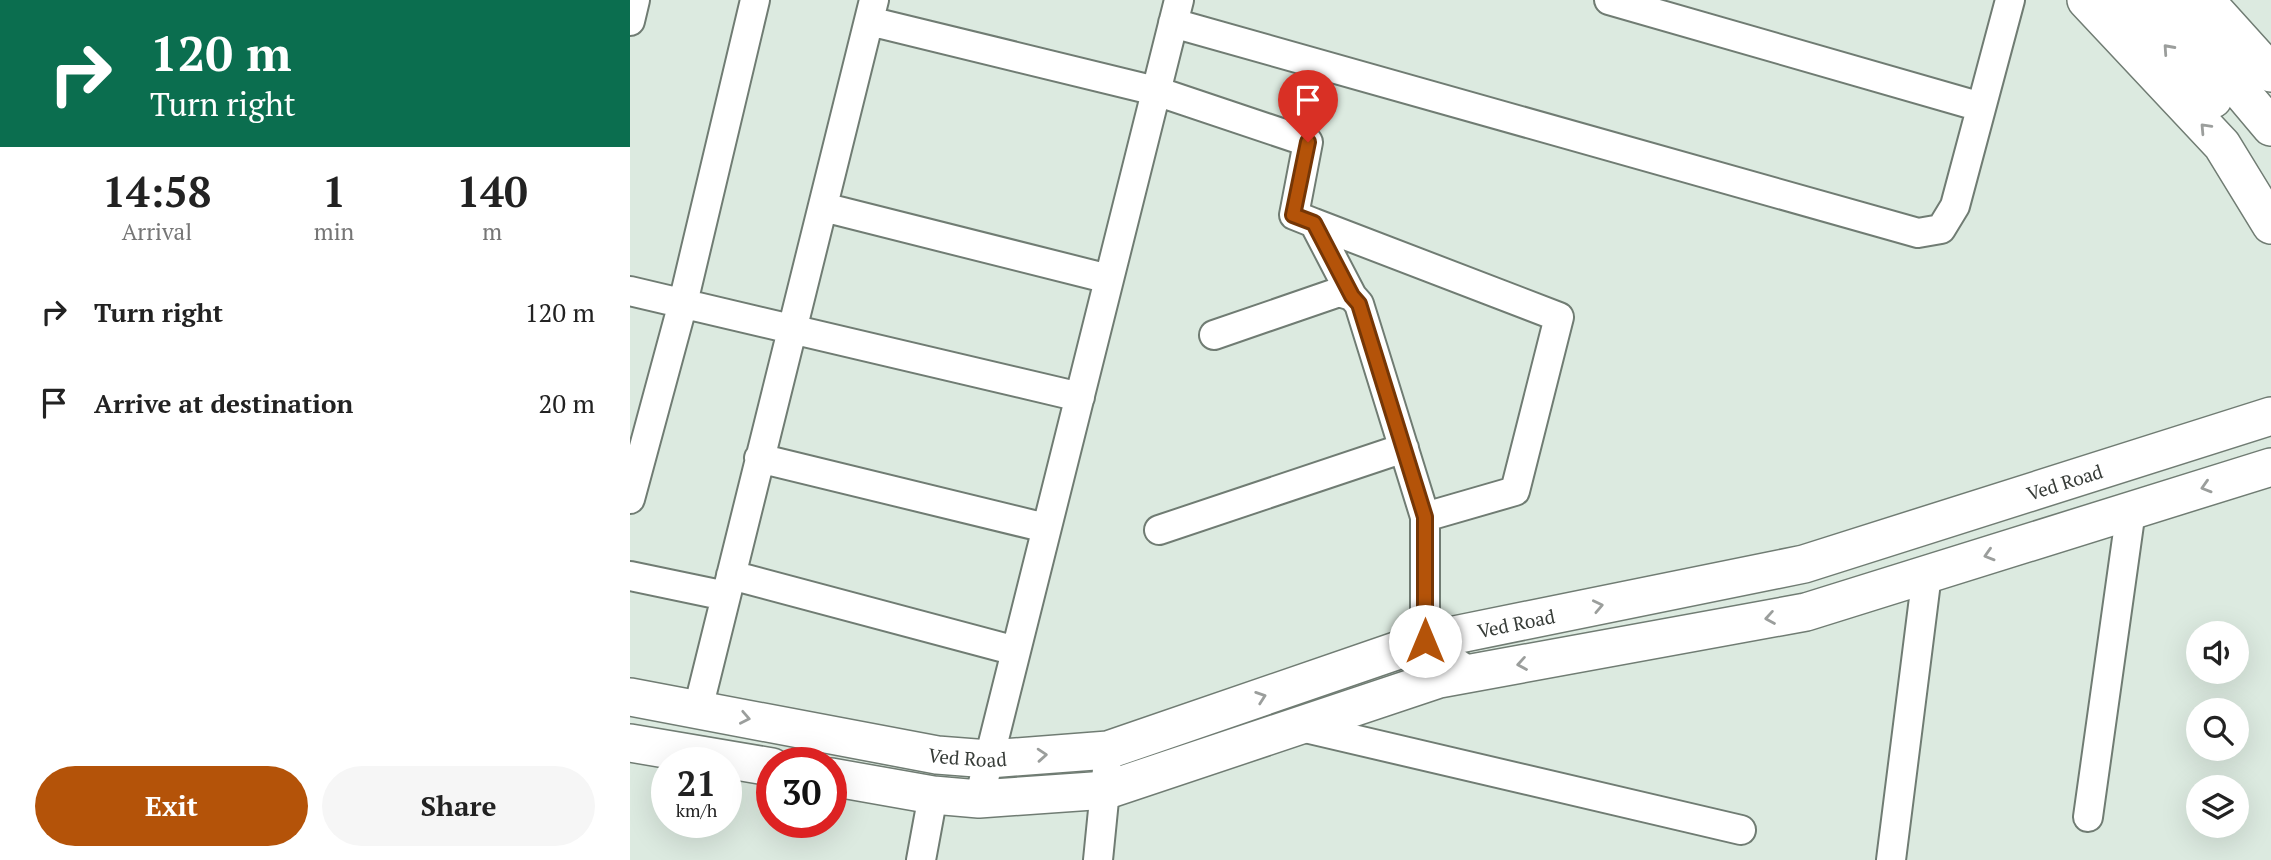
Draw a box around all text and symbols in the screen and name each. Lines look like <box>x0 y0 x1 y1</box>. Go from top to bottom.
text: 120 m <box>150 20 292 85</box>
icon: right <box>35 28 126 119</box>
one-way arrow <box>2164 45 2176 58</box>
pin <box>1278 70 1338 142</box>
icon: arrive <box>1289 81 1327 119</box>
text: Turn right <box>150 83 296 125</box>
one-way arrow <box>2201 123 2214 136</box>
text: 14:58 <box>102 163 212 219</box>
text: 1 <box>322 163 346 219</box>
text: 140 <box>457 163 528 219</box>
text: Arrival <box>122 216 192 247</box>
text: min <box>314 216 354 247</box>
text: m <box>482 216 502 247</box>
icon: right <box>35 293 73 331</box>
text: Turn right <box>94 295 223 329</box>
text: 120 m <box>525 295 595 329</box>
icon: arrive <box>35 384 73 422</box>
text: Arrive at destination <box>94 386 353 420</box>
text: 20 m <box>539 386 595 420</box>
street label: Ved Road <box>2023 458 2106 505</box>
one-way arrow <box>2200 479 2212 494</box>
one-way arrow <box>1983 547 1995 561</box>
one-way arrow <box>1592 599 1604 614</box>
street label: Ved Road <box>1475 602 1557 643</box>
position arrow <box>1388 604 1462 678</box>
one-way arrow <box>1764 610 1776 625</box>
map controls <box>2186 621 2249 838</box>
button: sound <box>2186 621 2249 684</box>
one-way arrow <box>1516 655 1528 670</box>
one-way arrow <box>1254 691 1267 705</box>
button: search <box>2186 698 2249 761</box>
one-way arrow <box>739 709 751 724</box>
street label: Ved Road <box>926 741 1008 772</box>
speed limit sign: 30 <box>756 747 847 838</box>
one-way arrow <box>1037 748 1048 763</box>
text: 21 <box>677 760 716 806</box>
button: Exit <box>35 766 308 846</box>
button: Share <box>322 766 595 846</box>
button: layers <box>2186 775 2249 838</box>
text: km/h <box>676 798 717 822</box>

